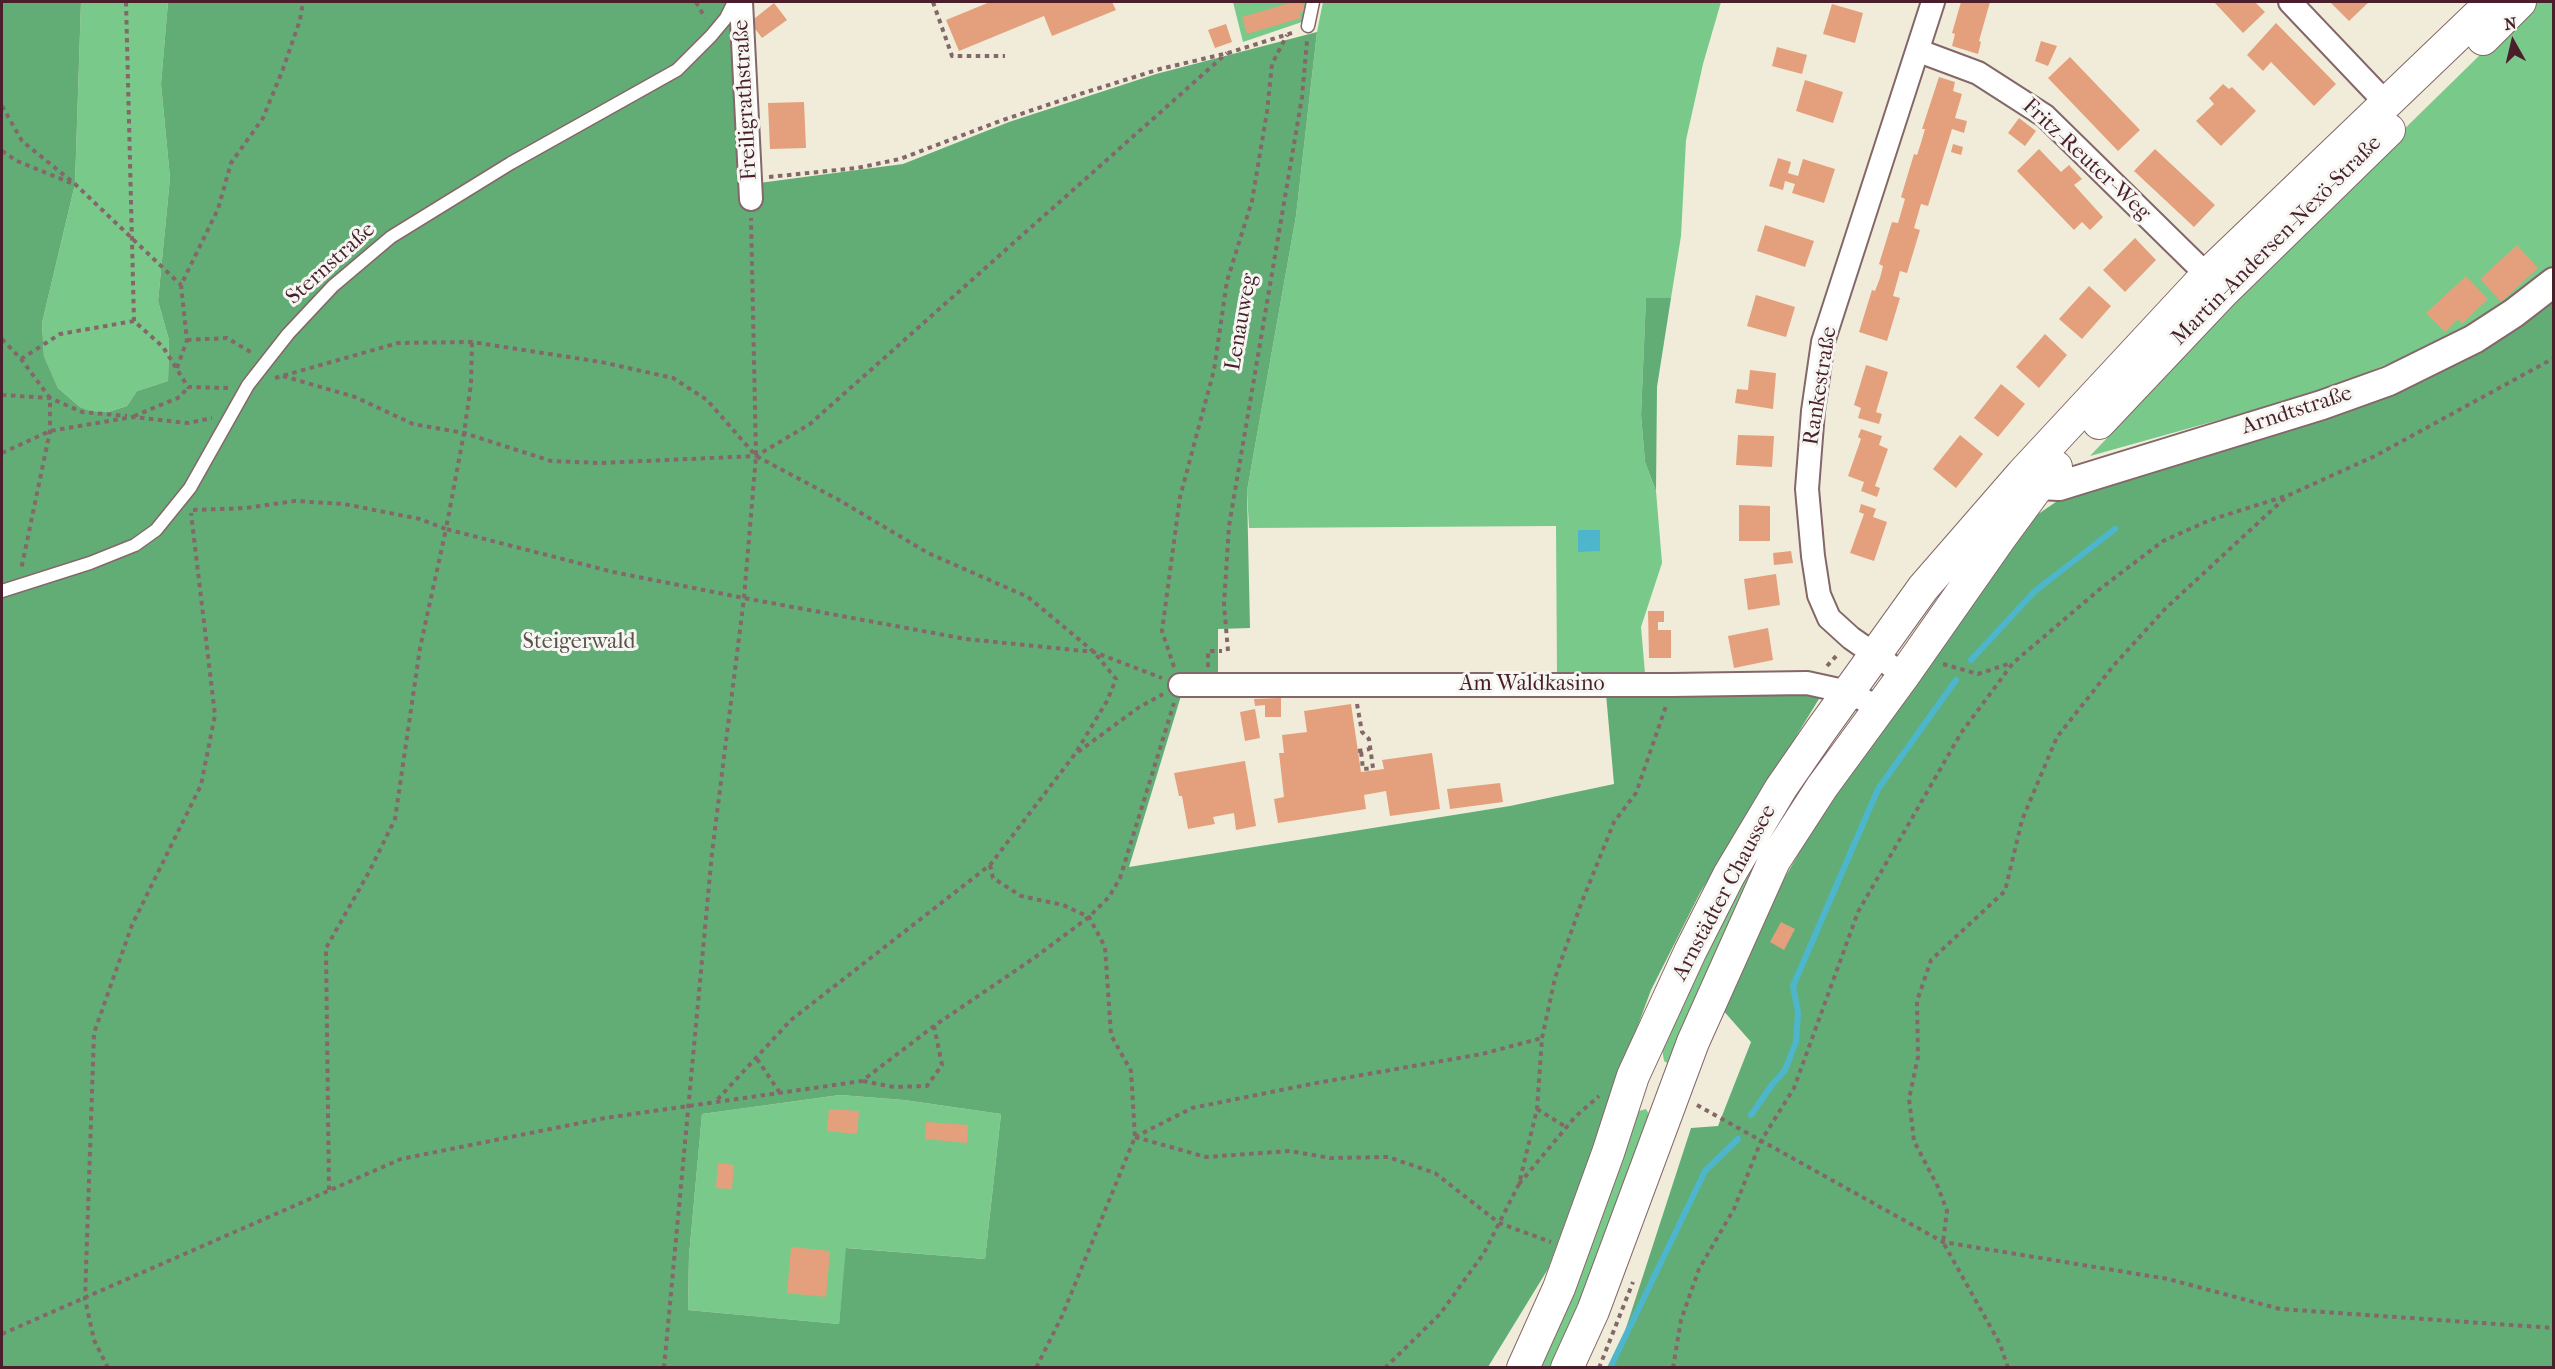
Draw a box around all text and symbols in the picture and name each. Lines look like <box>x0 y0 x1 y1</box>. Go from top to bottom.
north arrow <box>2483 12 2543 72</box>
text: N <box>2503 13 2518 34</box>
street label: Freiligrathstraße <box>729 19 763 181</box>
street label: Fritz-Reuter-Weg <box>2016 94 2156 226</box>
street label: Martin-Andersen-Nexö-Straße <box>2167 131 2387 351</box>
street label: Sternstraße <box>281 217 381 311</box>
street label: Lenauweg <box>1220 271 1264 373</box>
street label: Rankestraße <box>1799 325 1843 447</box>
street label: Arndtstraße <box>2238 381 2356 441</box>
park label: Steigerwald <box>523 630 635 656</box>
street label: Am Waldkasino <box>1459 672 1605 698</box>
street label: Arnstädter Chaussee <box>1668 801 1782 985</box>

